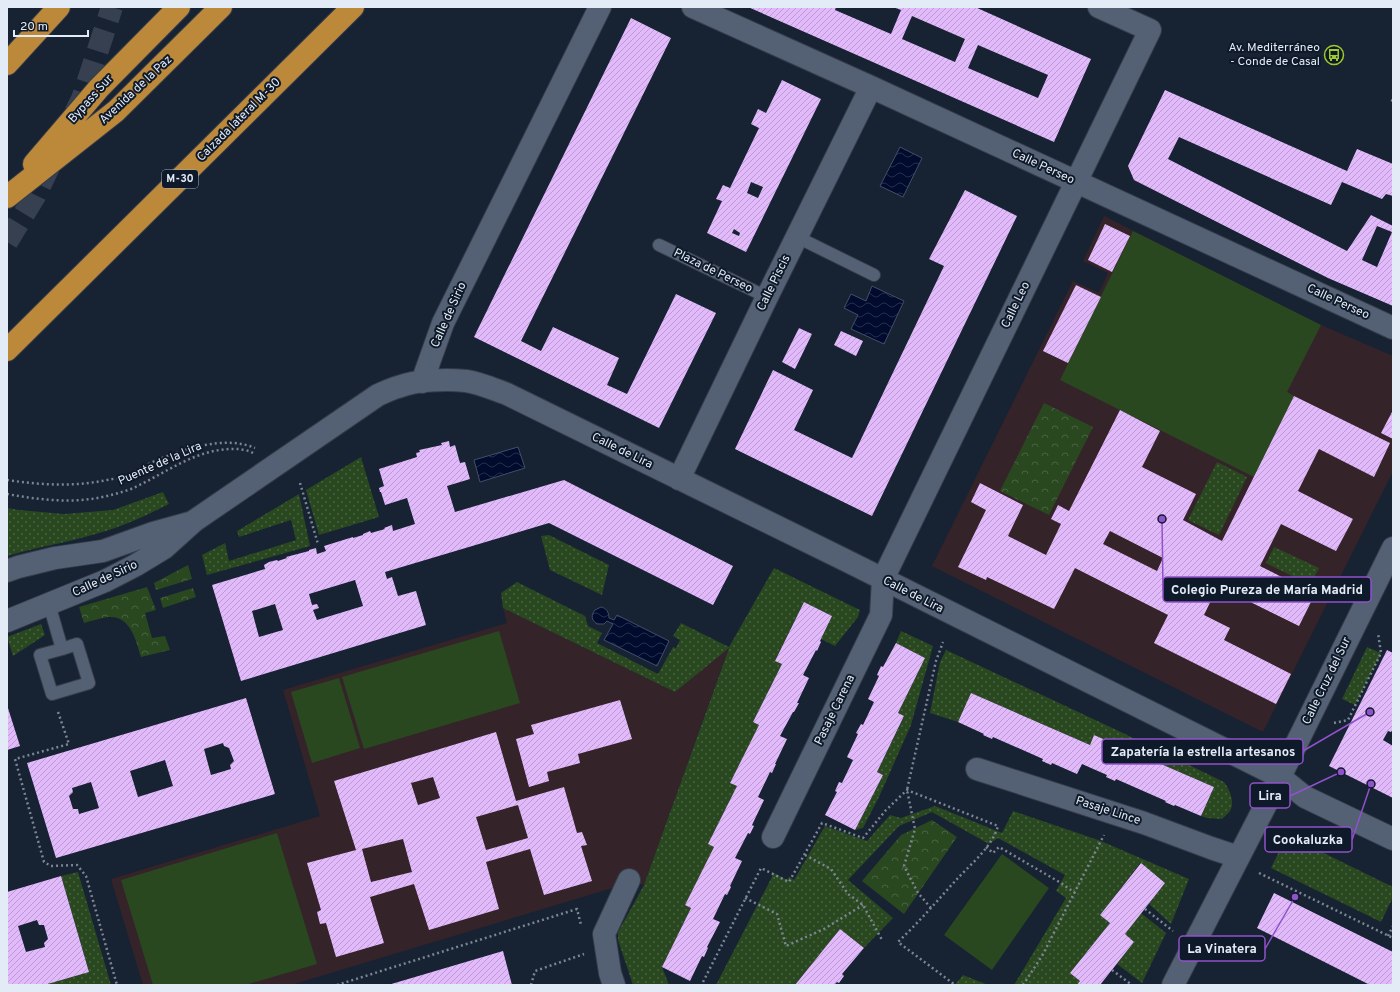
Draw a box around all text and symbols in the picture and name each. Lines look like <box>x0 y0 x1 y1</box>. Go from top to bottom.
scale bar <box>14 12 88 38</box>
text: 20 m <box>20 19 48 35</box>
place label: Av. Mediterráneo - Conde de Casal <box>1229 40 1320 70</box>
bus stop icon: Av. Mediterráneo - Conde de Casal <box>1323 44 1345 66</box>
street label: Avenida de la Paz <box>96 52 176 128</box>
street label: Bypass Sur <box>65 71 117 127</box>
street label: Calzada lateral M-30 <box>194 75 284 165</box>
street label: Calle Perseo <box>1009 146 1077 189</box>
road number: M-30 <box>162 170 198 188</box>
street label: Plaza de Perseo <box>671 245 755 297</box>
street label: Calle Piscis <box>754 252 794 314</box>
street label: Calle de Sirio <box>427 279 471 350</box>
street label: Calle Leo <box>998 279 1034 331</box>
street label: Calle Perseo <box>1304 281 1372 324</box>
street label: Calle de Lira <box>589 429 655 473</box>
street label: Puente de la Lira <box>116 438 204 490</box>
street label: Calle de Sirio <box>70 557 140 601</box>
street label: Calle de Lira <box>880 573 946 617</box>
callout: Colegio Pureza de María Madrid <box>1163 577 1371 602</box>
text: Colegio Pureza de María Madrid <box>1171 583 1363 599</box>
street label: Calle Cruz del Sur <box>1299 634 1355 727</box>
street label: Pasaje Carena <box>811 672 859 748</box>
callout: Zapatería la estrella artesanos <box>1102 739 1303 764</box>
text: Zapatería la estrella artesanos <box>1111 745 1295 761</box>
callout: Lira <box>1250 783 1290 808</box>
text: Lira <box>1258 789 1282 805</box>
street label: Pasaje Lince <box>1073 793 1143 829</box>
callout: Cookaluzka <box>1265 827 1352 852</box>
text: Cookaluzka <box>1273 833 1343 849</box>
callout: La Vinatera <box>1179 936 1265 961</box>
text: La Vinatera <box>1187 942 1257 958</box>

